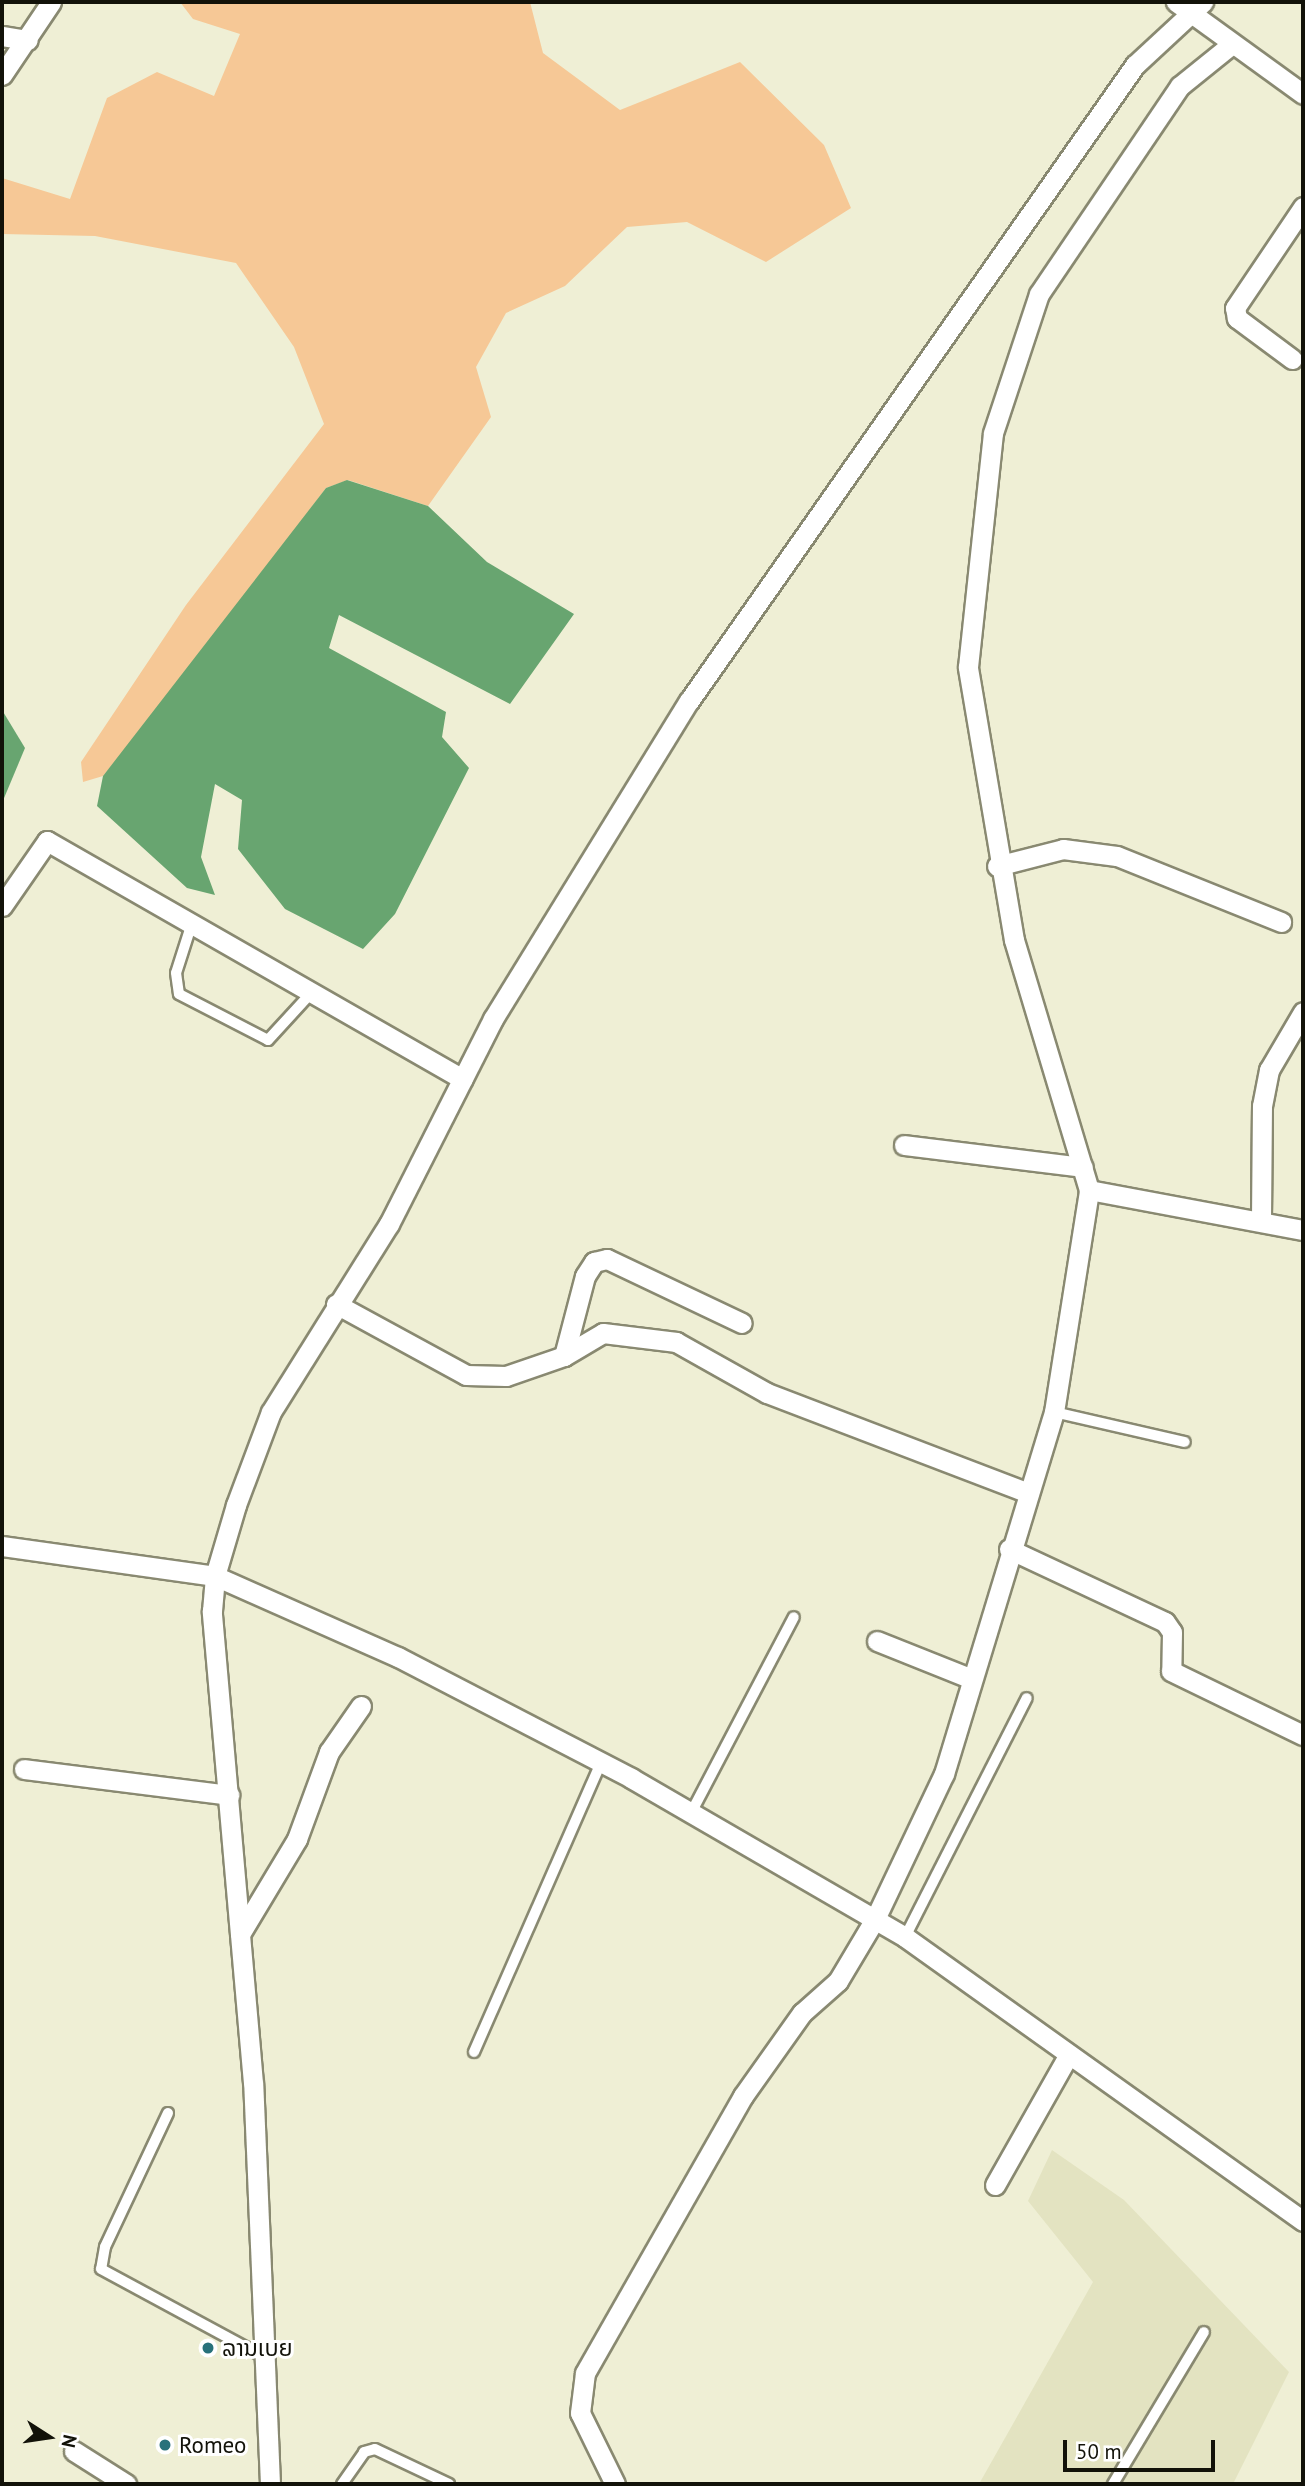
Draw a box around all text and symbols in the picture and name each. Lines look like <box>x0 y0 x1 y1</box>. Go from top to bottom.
place label: ລານເບຍ <box>222 2334 293 2362</box>
marker: ລານເບຍ <box>200 2340 216 2356</box>
north arrow <box>14 2402 84 2472</box>
scale bar <box>1067 2426 1219 2470</box>
place label: Romeo <box>179 2431 246 2459</box>
text: N <box>57 2433 83 2450</box>
marker: Romeo <box>157 2437 173 2453</box>
text: 50 m <box>1076 2438 1122 2465</box>

